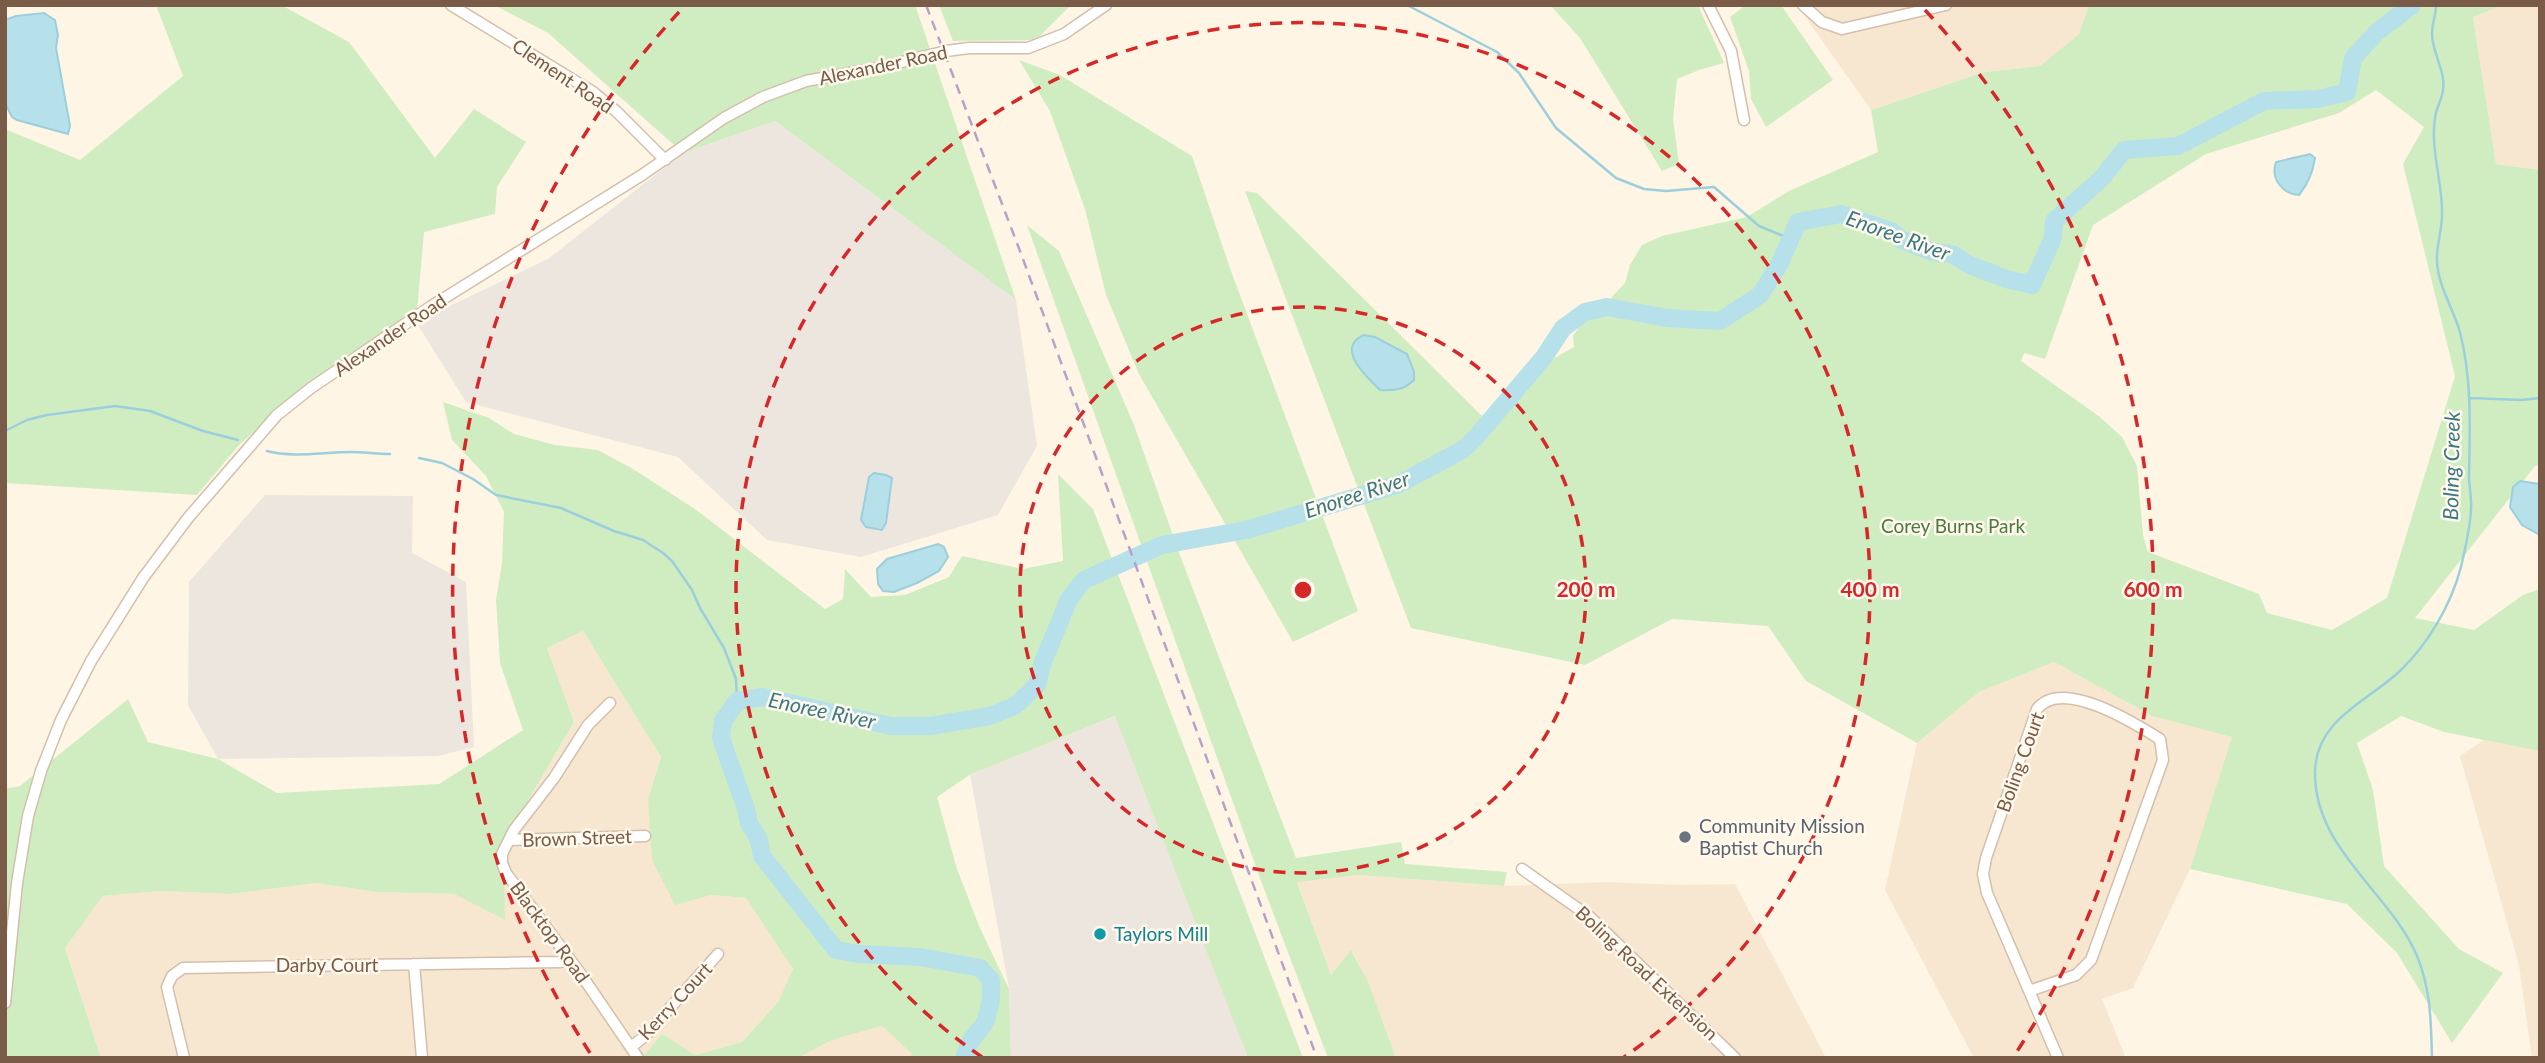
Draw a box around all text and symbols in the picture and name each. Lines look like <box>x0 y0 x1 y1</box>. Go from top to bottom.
street label: Clement Road <box>508 33 618 118</box>
street label: Alexander Road <box>816 40 949 89</box>
water label: Enoree River <box>1843 204 1955 265</box>
street label: Alexander Road <box>329 288 450 381</box>
water label: Boling Creek <box>2437 410 2464 521</box>
water label: Enoree River <box>1301 465 1413 522</box>
park label: Corey Burns Park <box>1881 514 2025 537</box>
text: 200 m <box>1556 576 1616 601</box>
text: 400 m <box>1840 576 1900 601</box>
text: 600 m <box>2123 576 2183 601</box>
centre of rings <box>1291 578 1315 602</box>
water label: Enoree River <box>767 686 879 733</box>
street label: Boling Court <box>1991 708 2048 815</box>
place label: Community Mission Baptist Church <box>1699 814 1865 859</box>
street label: Brown Street <box>522 824 632 851</box>
marker: Community Mission Baptist Church <box>1677 829 1693 845</box>
street label: Blacktop Road <box>506 876 595 987</box>
street label: Boling Road Extension <box>1571 901 1723 1045</box>
place label: Taylors Mill <box>1114 922 1208 945</box>
marker: Taylors Mill <box>1092 926 1108 942</box>
street label: Darby Court <box>276 953 379 976</box>
street label: Kerry Court <box>633 957 716 1044</box>

